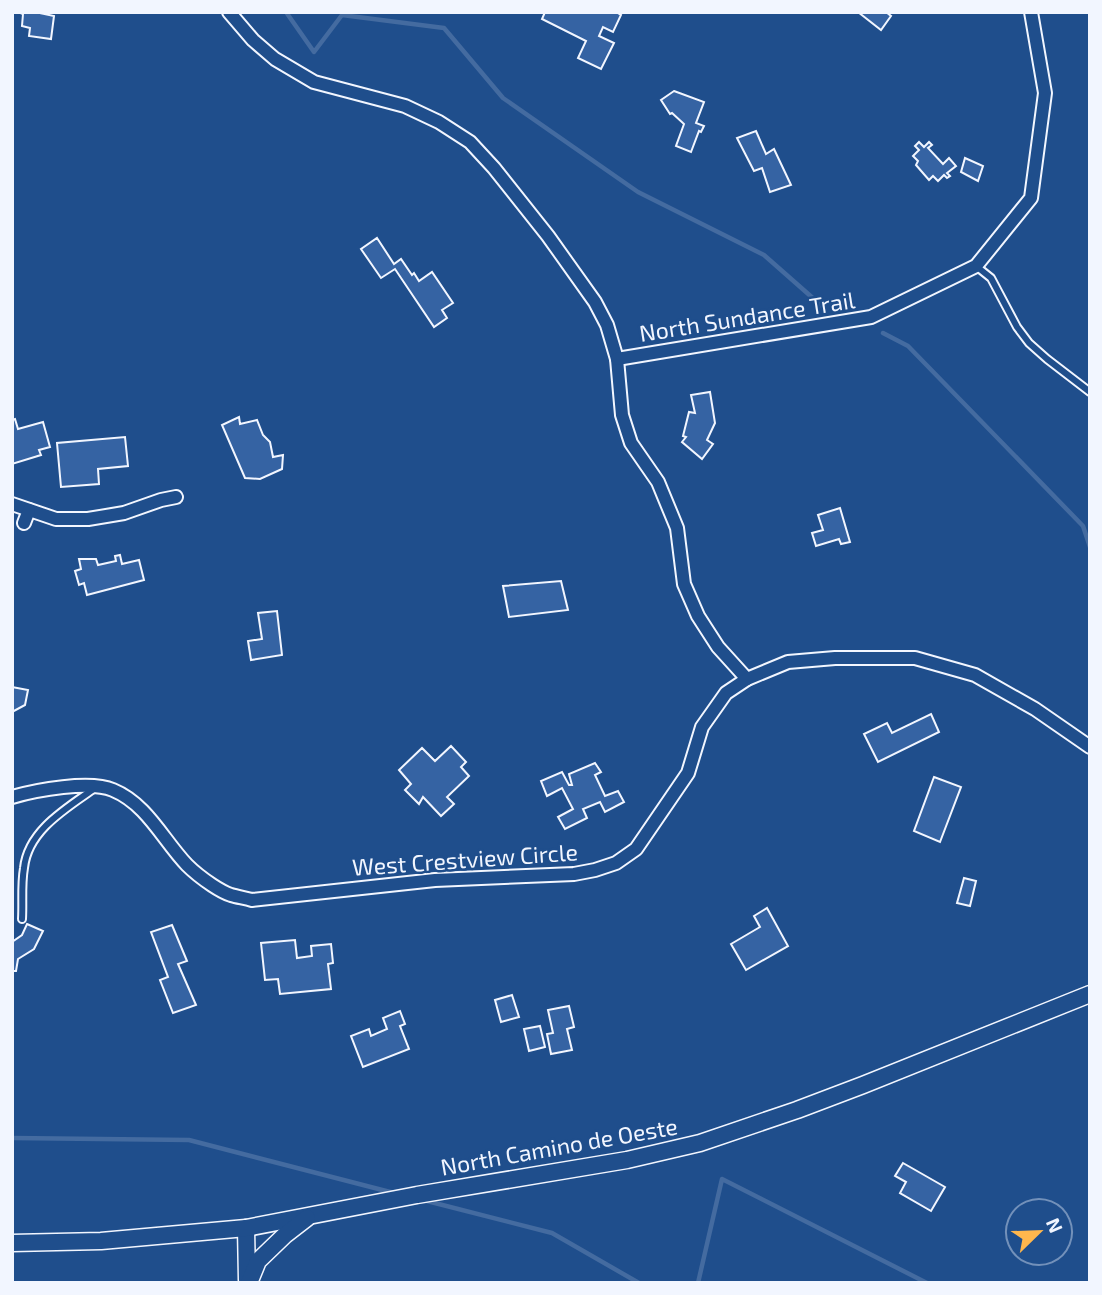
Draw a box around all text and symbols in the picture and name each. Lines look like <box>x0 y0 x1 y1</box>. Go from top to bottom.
street label: North Sundance Trail <box>637 285 857 347</box>
street label: West Crestview Circle <box>351 837 579 881</box>
street label: North Camino de Oeste <box>438 1111 680 1181</box>
north arrow <box>1004 1197 1074 1267</box>
text: N <box>1042 1214 1068 1236</box>

